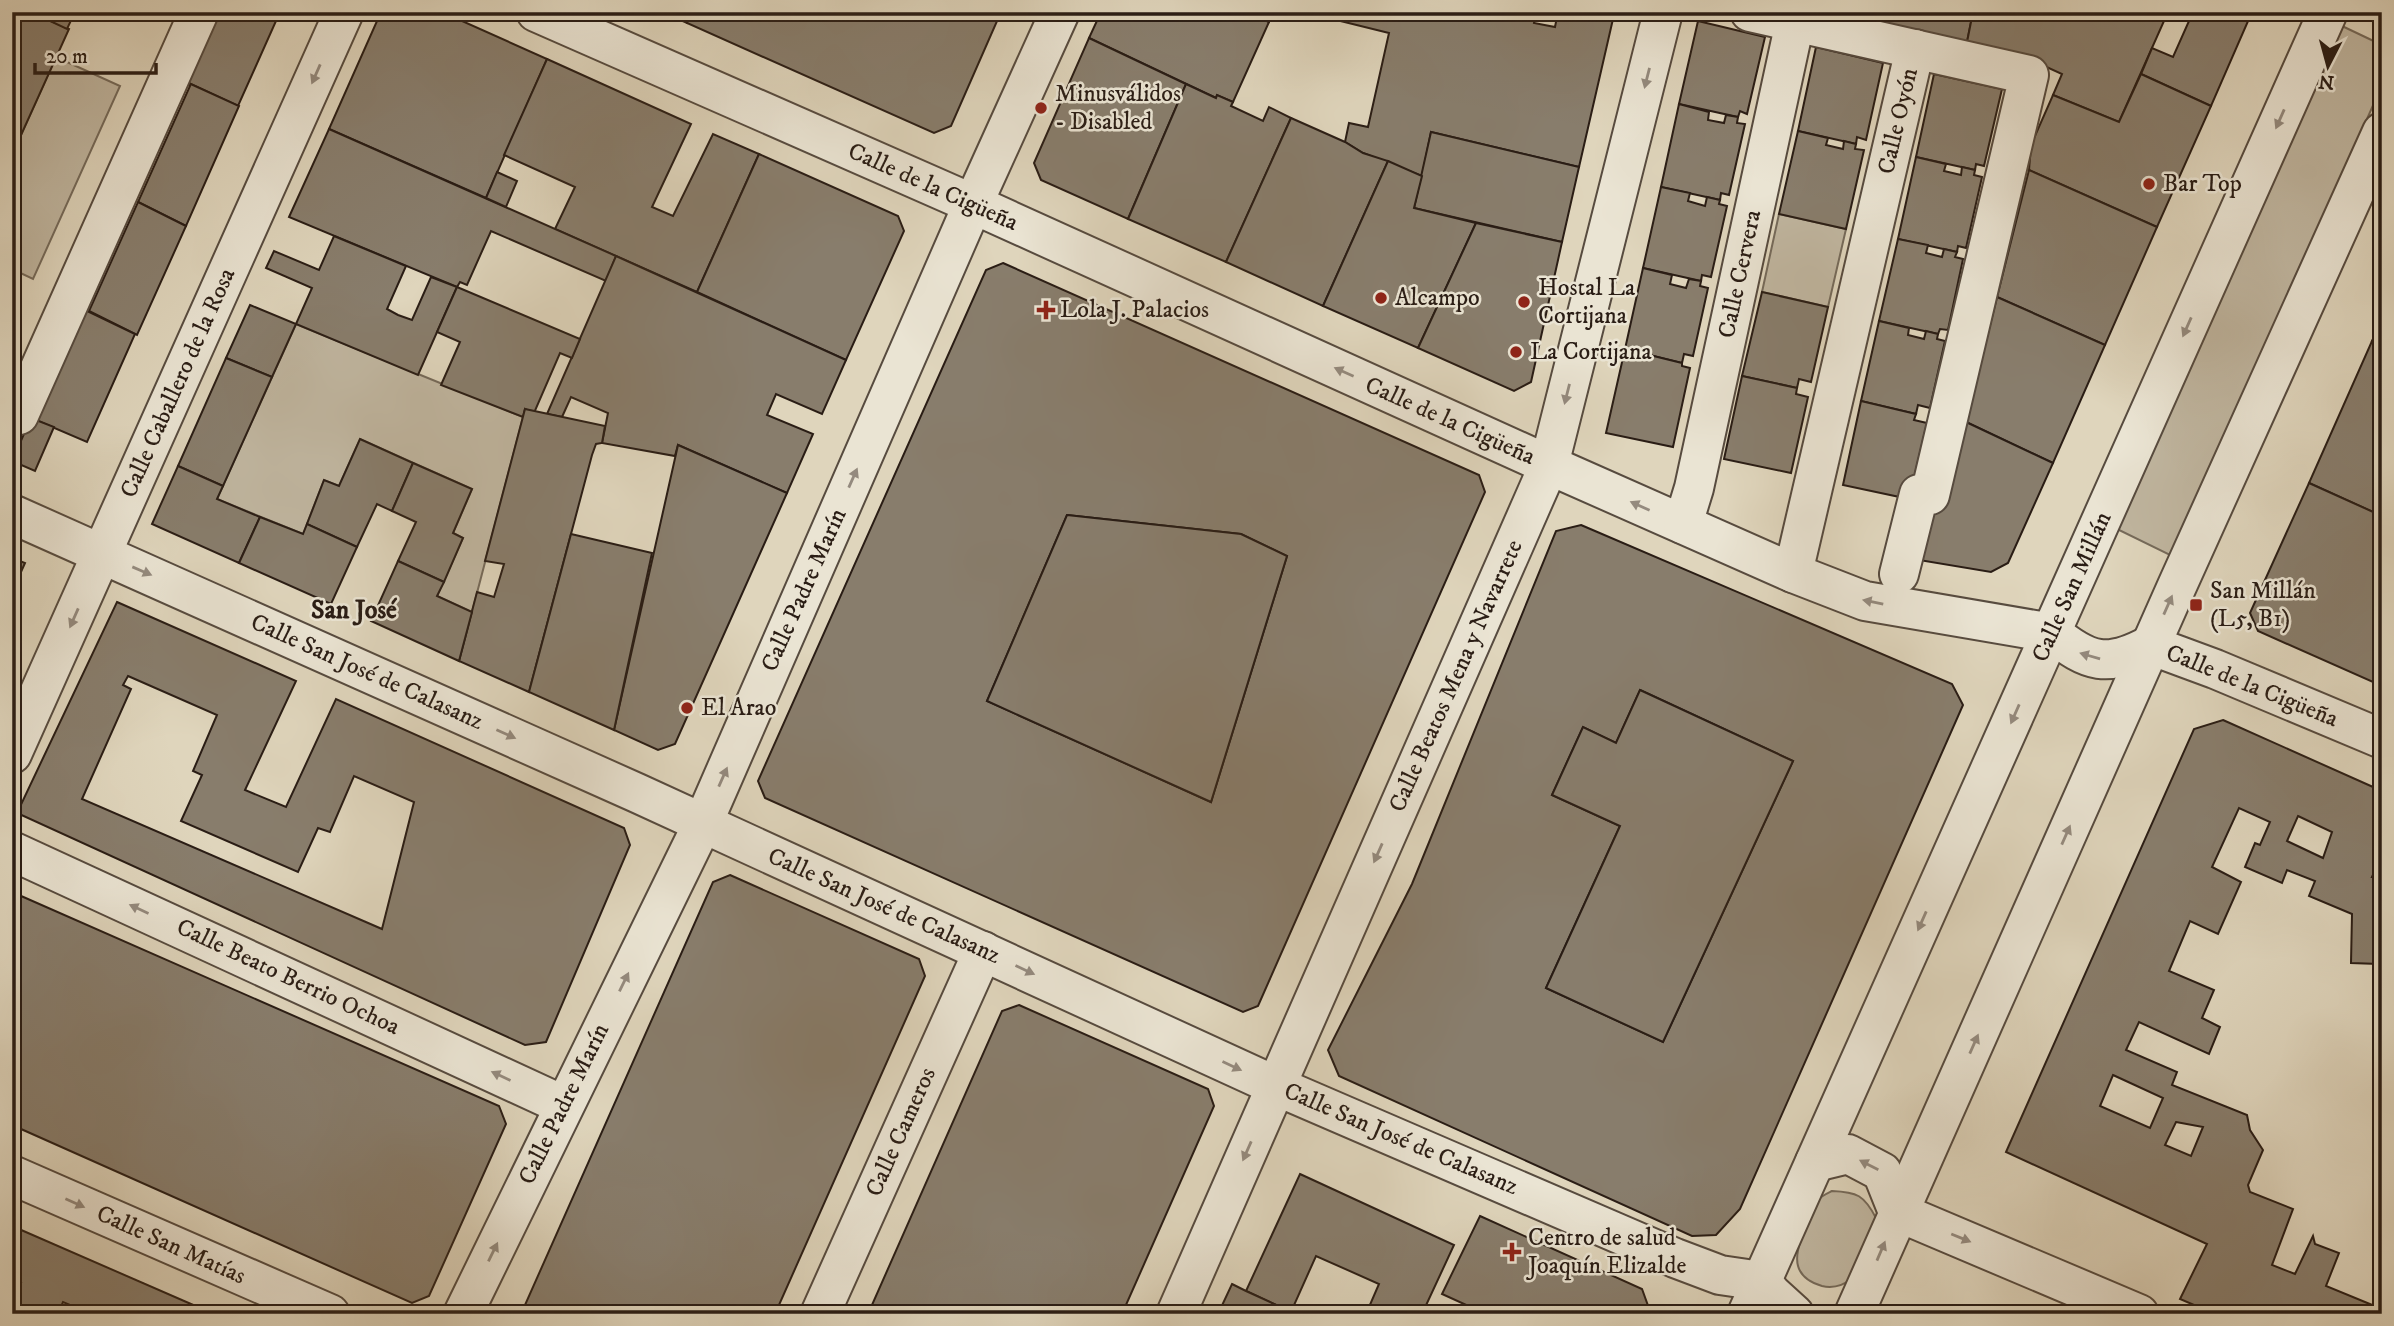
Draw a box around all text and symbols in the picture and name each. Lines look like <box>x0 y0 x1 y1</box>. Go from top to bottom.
scale bar <box>35 32 156 76</box>
north arrow <box>2292 32 2362 102</box>
text: 20 m <box>46 44 88 70</box>
one-way arrow <box>310 64 321 85</box>
street label: Calle Oyón <box>1871 65 1925 177</box>
one-way arrow <box>1641 68 1652 90</box>
text: N <box>2317 69 2335 94</box>
place label: Minusválidos - Disabled <box>1055 79 1181 137</box>
marker: Minusválidos - Disabled <box>1033 100 1049 116</box>
one-way arrow <box>2274 109 2285 130</box>
street label: Calle de la Cigüeña <box>843 136 1023 238</box>
place label: Bar Top <box>2163 169 2242 199</box>
marker: Bar Top <box>2141 176 2157 192</box>
street label: Calle Cervera <box>1712 206 1768 341</box>
street label: Calle Caballero de la Rosa <box>114 263 243 503</box>
place label: Hostal La Cortijana <box>1538 273 1636 331</box>
place label: Alcampo <box>1395 283 1480 313</box>
marker: Alcampo <box>1373 290 1389 306</box>
marker: Hostal La Cortijana <box>1516 294 1532 310</box>
place label: Lola J. Palacios <box>1060 295 1209 325</box>
marker: Lola J. Palacios <box>1038 302 1054 318</box>
one-way arrow <box>2181 317 2193 337</box>
place label: La Cortijana <box>1530 337 1653 367</box>
marker: La Cortijana <box>1508 344 1524 360</box>
one-way arrow <box>1333 366 1354 377</box>
street label: Calle de la Cigüeña <box>1360 370 1540 472</box>
one-way arrow <box>1561 383 1572 405</box>
one-way arrow <box>848 468 859 489</box>
one-way arrow <box>1630 500 1651 511</box>
street label: Calle Padre Marín <box>755 503 854 676</box>
street label: Calle San Millán <box>2025 507 2119 667</box>
street label: Calle Beatos Mena y Navarrete <box>1382 535 1530 817</box>
one-way arrow <box>132 565 152 577</box>
place label: San Millán (L5, B1) <box>2210 576 2316 634</box>
district label: San José <box>311 594 398 627</box>
one-way arrow <box>2162 595 2174 615</box>
one-way arrow <box>1862 597 1884 608</box>
marker: San Millán (L5, B1) <box>2188 597 2204 613</box>
street label: Calle San José de Calasanz <box>246 607 489 737</box>
one-way arrow <box>68 608 80 628</box>
street label: Calle de la Cigüeña <box>2161 638 2343 735</box>
one-way arrow <box>2080 651 2101 661</box>
place label: El Arao <box>701 693 776 723</box>
marker: El Arao <box>679 700 695 716</box>
one-way arrow <box>2009 704 2021 724</box>
one-way arrow <box>496 728 516 740</box>
one-way arrow <box>718 766 729 787</box>
one-way arrow <box>2061 825 2072 846</box>
street label: Calle San José de Calasanz <box>763 841 1006 971</box>
one-way arrow <box>1372 843 1384 863</box>
one-way arrow <box>129 903 149 914</box>
one-way arrow <box>1916 911 1927 932</box>
street label: Calle Beato Berrio Ochoa <box>172 912 405 1042</box>
one-way arrow <box>1015 964 1035 976</box>
one-way arrow <box>619 972 630 992</box>
street label: Calle Padre Marín <box>512 1018 616 1189</box>
one-way arrow <box>1969 1033 1980 1054</box>
one-way arrow <box>1222 1060 1242 1071</box>
street label: Calle Cameros <box>859 1063 943 1201</box>
one-way arrow <box>491 1070 512 1081</box>
street label: Calle San José de Calasanz <box>1279 1076 1523 1202</box>
one-way arrow <box>1241 1141 1253 1161</box>
one-way arrow <box>1859 1160 1879 1171</box>
one-way arrow <box>65 1197 85 1209</box>
street label: Calle San Matías <box>92 1199 250 1291</box>
place label: Centro de salud Joaquín Elizalde <box>1526 1223 1686 1281</box>
one-way arrow <box>1951 1233 1972 1244</box>
one-way arrow <box>1875 1240 1886 1261</box>
one-way arrow <box>487 1242 498 1262</box>
marker: Centro de salud Joaquín Elizalde <box>1502 1242 1522 1262</box>

